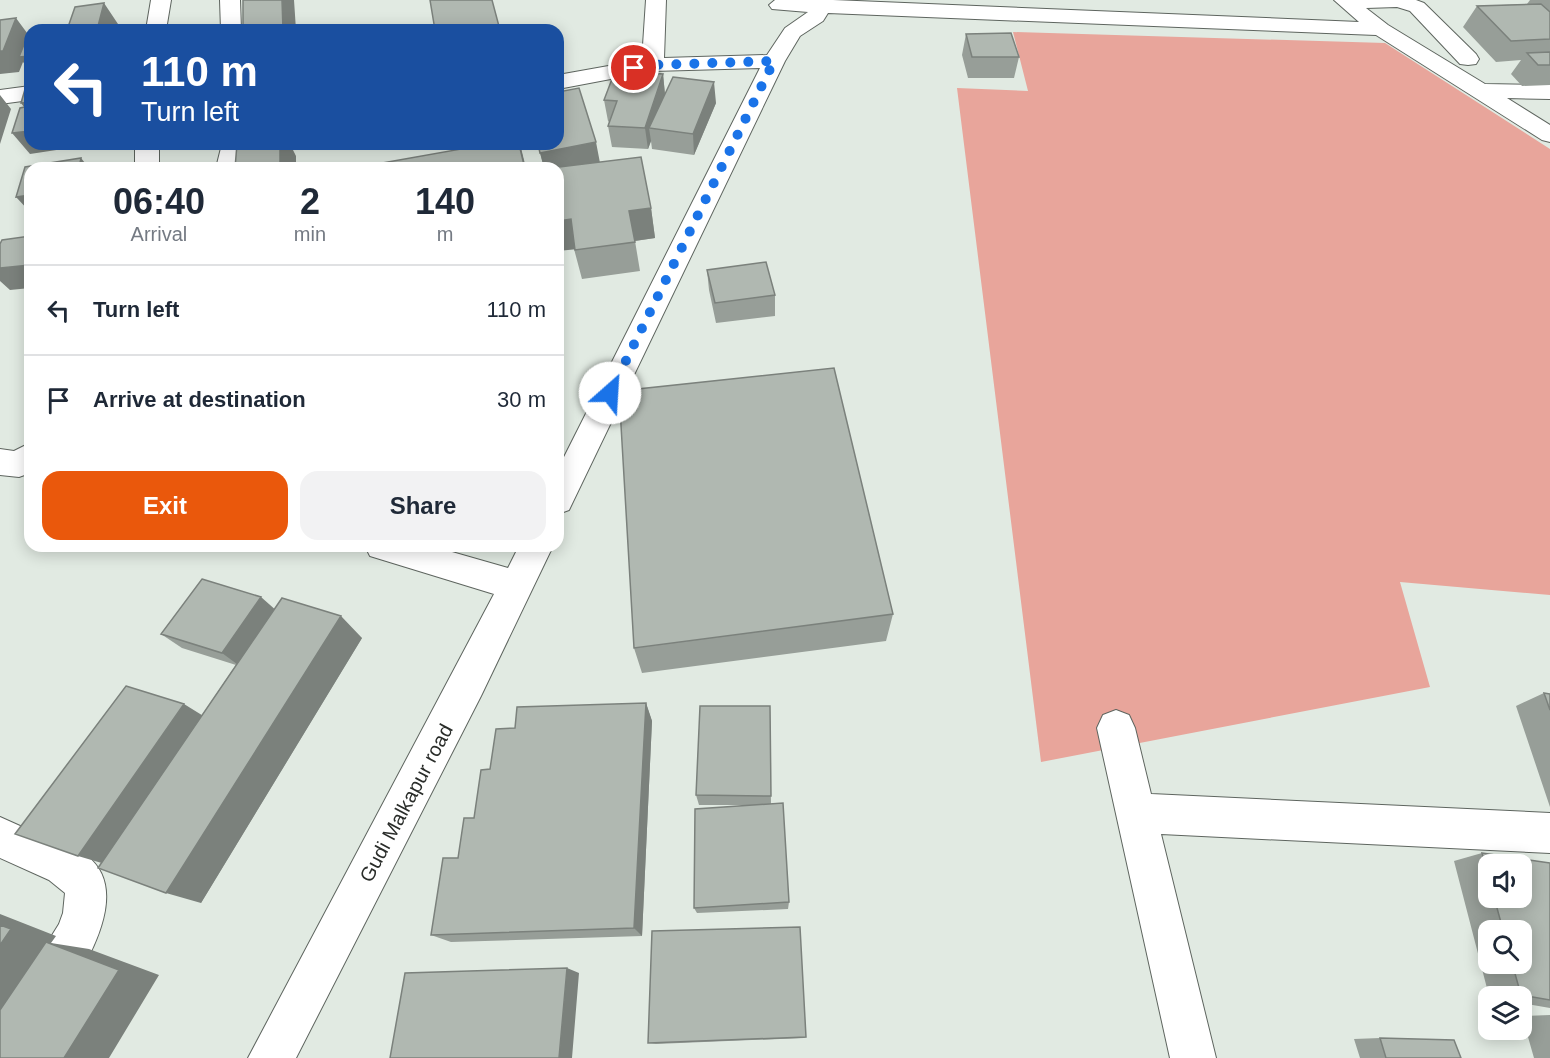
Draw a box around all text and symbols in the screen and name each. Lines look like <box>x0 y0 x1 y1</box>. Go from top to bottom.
pin <box>608 42 659 93</box>
icon: left <box>42 48 120 126</box>
text: 110 m <box>141 48 258 95</box>
icon: arrive <box>617 51 650 84</box>
text: Turn left <box>141 97 239 127</box>
text: 06:40 <box>113 181 205 222</box>
text: 2 <box>300 181 320 222</box>
text: 140 <box>415 181 475 222</box>
text: Arrival <box>131 223 187 245</box>
text: min <box>294 223 326 245</box>
text: m <box>437 223 453 245</box>
icon: left <box>42 294 75 327</box>
text: Turn left <box>93 297 179 322</box>
text: 110 m <box>486 297 546 322</box>
position arrow <box>578 361 642 425</box>
icon: arrive <box>42 384 75 417</box>
text: Arrive at destination <box>93 387 306 412</box>
text: 30 m <box>497 387 546 412</box>
button: Exit <box>42 471 288 540</box>
button: Share <box>300 471 546 540</box>
street label: Gudi Malkapur road <box>355 720 457 886</box>
map controls <box>1478 854 1532 1040</box>
button: sound <box>1478 854 1532 908</box>
button: search <box>1478 920 1532 974</box>
button: layers <box>1478 986 1532 1040</box>

